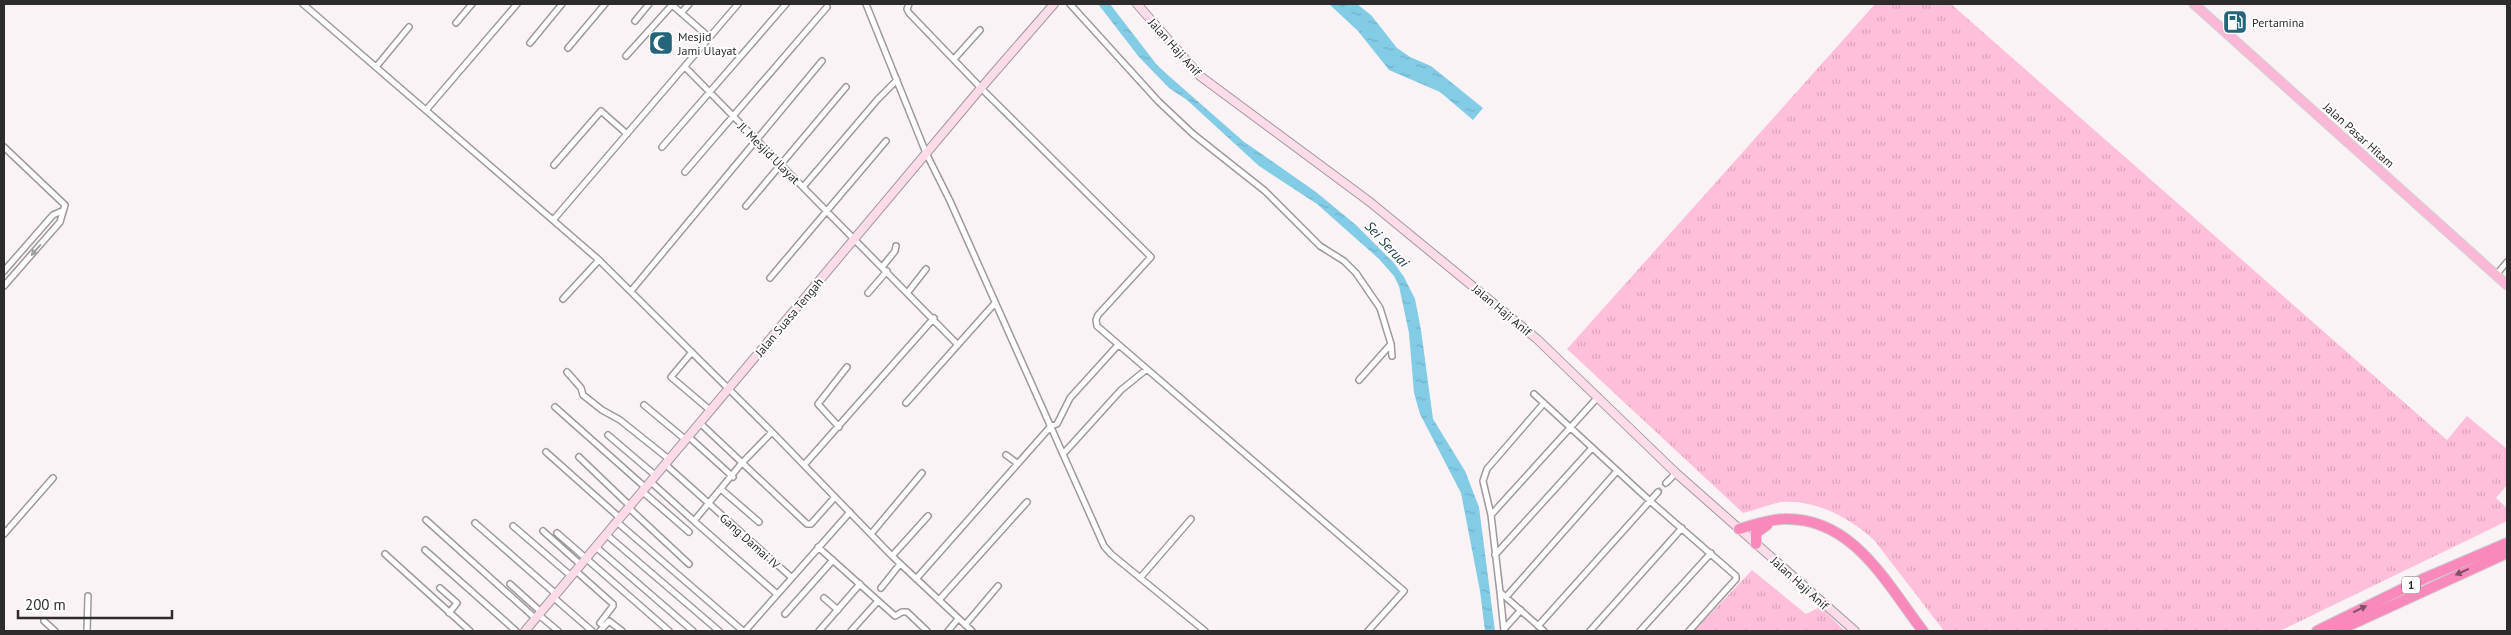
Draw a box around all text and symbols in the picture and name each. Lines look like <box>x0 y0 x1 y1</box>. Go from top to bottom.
fuel station icon: Pertamina <box>2222 9 2248 35</box>
street label: Jalan Haji Anif <box>1144 14 1206 80</box>
place label: Pertamina <box>2252 15 2304 30</box>
place label: Mesjid Jami Ulayat <box>677 29 737 58</box>
mosque icon: Mesjid Jami Ulayat <box>648 30 674 56</box>
street label: Jalan Pasar Hitam <box>2320 99 2398 171</box>
street label: Jl. Mesjid Ulayat <box>734 118 803 187</box>
water label: Sei Seruai <box>1361 217 1413 271</box>
one-way arrow <box>30 243 41 256</box>
street label: Jalan Suasa Tengah <box>751 275 826 360</box>
street label: Jalan Haji Anif <box>1469 280 1536 340</box>
street label: Gang Damai IV <box>717 510 783 572</box>
street label: Jalan Haji Anif <box>1767 552 1833 614</box>
one-way arrow <box>2455 568 2469 576</box>
road number: 1 <box>2402 576 2420 594</box>
scale bar <box>18 588 171 620</box>
text: 200 m <box>25 595 66 614</box>
one-way arrow <box>2353 605 2367 613</box>

